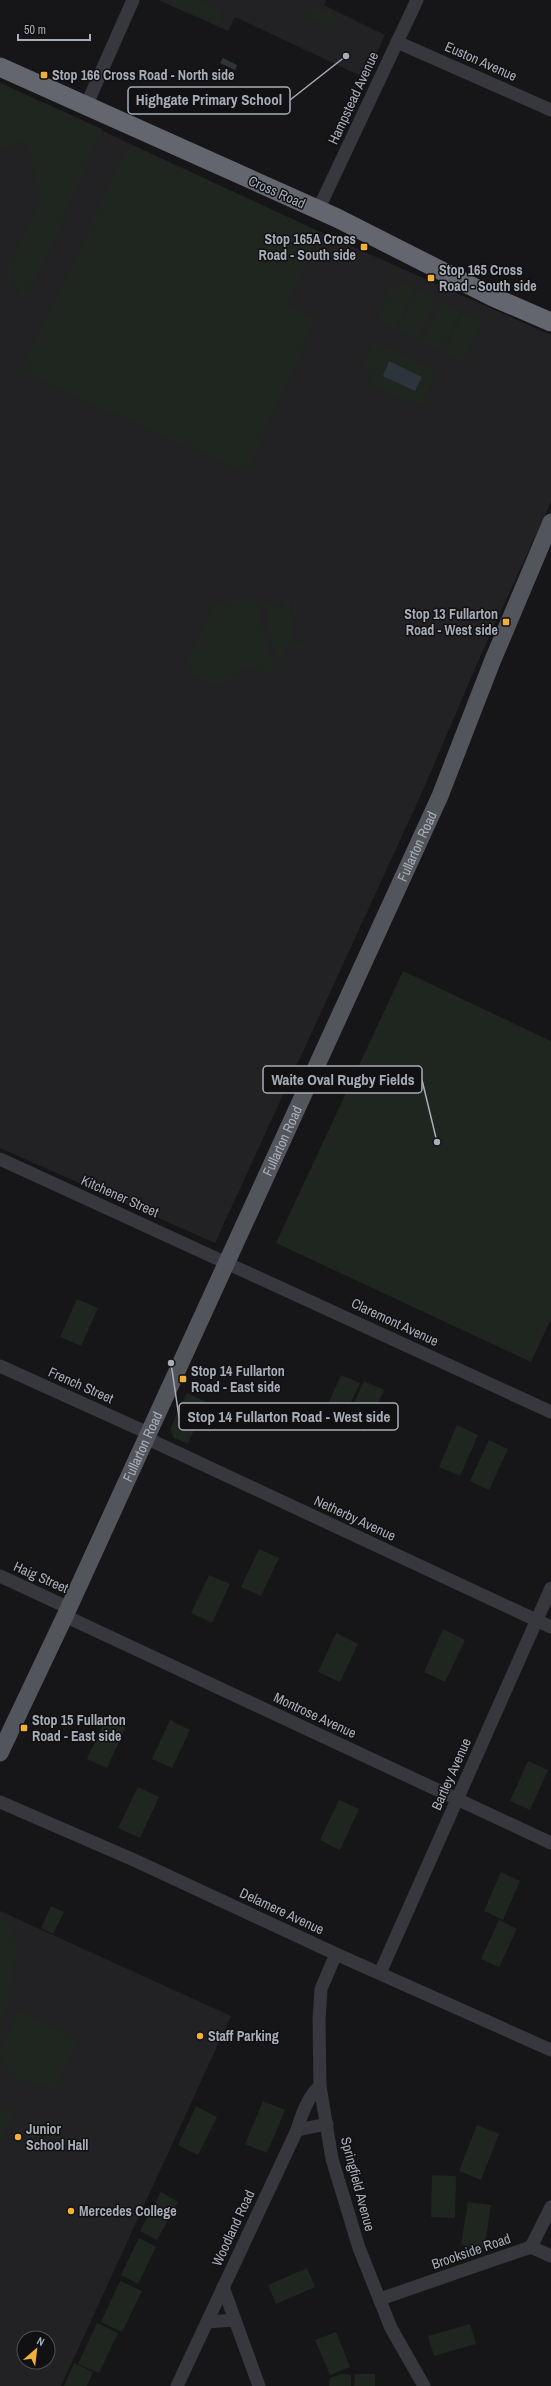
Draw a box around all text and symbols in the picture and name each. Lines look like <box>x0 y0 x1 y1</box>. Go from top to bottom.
scale bar <box>18 16 90 42</box>
text: 50 m <box>24 22 46 38</box>
street label: Euston Avenue <box>442 37 520 85</box>
street label: Hampstead Avenue <box>324 49 382 147</box>
place label: Stop 166 Cross Road - North side <box>52 66 234 84</box>
marker: Stop 166 Cross Road - North side <box>39 70 49 80</box>
callout: Highgate Primary School <box>128 87 290 114</box>
text: Highgate Primary School <box>136 89 282 110</box>
street label: Cross Road <box>246 171 308 213</box>
place label: Stop 165A Cross Road - South side <box>258 230 356 264</box>
marker: Stop 165A Cross Road - South side <box>359 242 369 252</box>
place label: Stop 165 Cross Road - South side <box>439 261 537 295</box>
marker: Stop 165 Cross Road - South side <box>426 273 436 283</box>
place label: Stop 13 Fullarton Road - West side <box>404 605 498 639</box>
marker: Stop 13 Fullarton Road - West side <box>501 617 511 627</box>
street label: Fullarton Road <box>393 808 441 884</box>
callout: Waite Oval Rugby Fields <box>263 1066 422 1093</box>
text: Waite Oval Rugby Fields <box>271 1069 415 1090</box>
street label: Fullarton Road <box>258 1103 306 1179</box>
street label: Kitchener Street <box>78 1171 162 1221</box>
street label: Claremont Avenue <box>348 1294 442 1350</box>
place label: Stop 14 Fullarton Road - East side <box>191 1362 285 1396</box>
street label: French Street <box>46 1363 116 1407</box>
marker: Stop 14 Fullarton Road - East side <box>178 1374 188 1384</box>
callout: Stop 14 Fullarton Road - West side <box>179 1403 398 1430</box>
text: Stop 14 Fullarton Road - West side <box>188 1406 391 1427</box>
street label: Fullarton Road <box>119 1408 166 1485</box>
street label: Netherby Avenue <box>311 1491 399 1545</box>
street label: Haig Street <box>11 1557 71 1597</box>
street label: Montrose Avenue <box>271 1688 359 1742</box>
place label: Stop 15 Fullarton Road - East side <box>32 1711 126 1745</box>
marker: Stop 15 Fullarton Road - East side <box>19 1723 29 1733</box>
street label: Bartley Avenue <box>427 1735 475 1813</box>
street label: Delamere Avenue <box>237 1884 327 1938</box>
place label: Staff Parking <box>208 2027 279 2045</box>
marker: Staff Parking <box>195 2031 205 2041</box>
place label: Junior School Hall <box>26 2120 89 2154</box>
marker: Junior School Hall <box>13 2132 23 2142</box>
street label: Springfield Avenue <box>337 2135 379 2233</box>
street label: Woodland Road <box>207 2187 259 2269</box>
place label: Mercedes College <box>79 2202 177 2220</box>
marker: Mercedes College <box>66 2206 76 2216</box>
street label: Brookside Road <box>429 2229 513 2273</box>
north arrow <box>16 2330 56 2370</box>
text: N <box>35 2333 47 2349</box>

